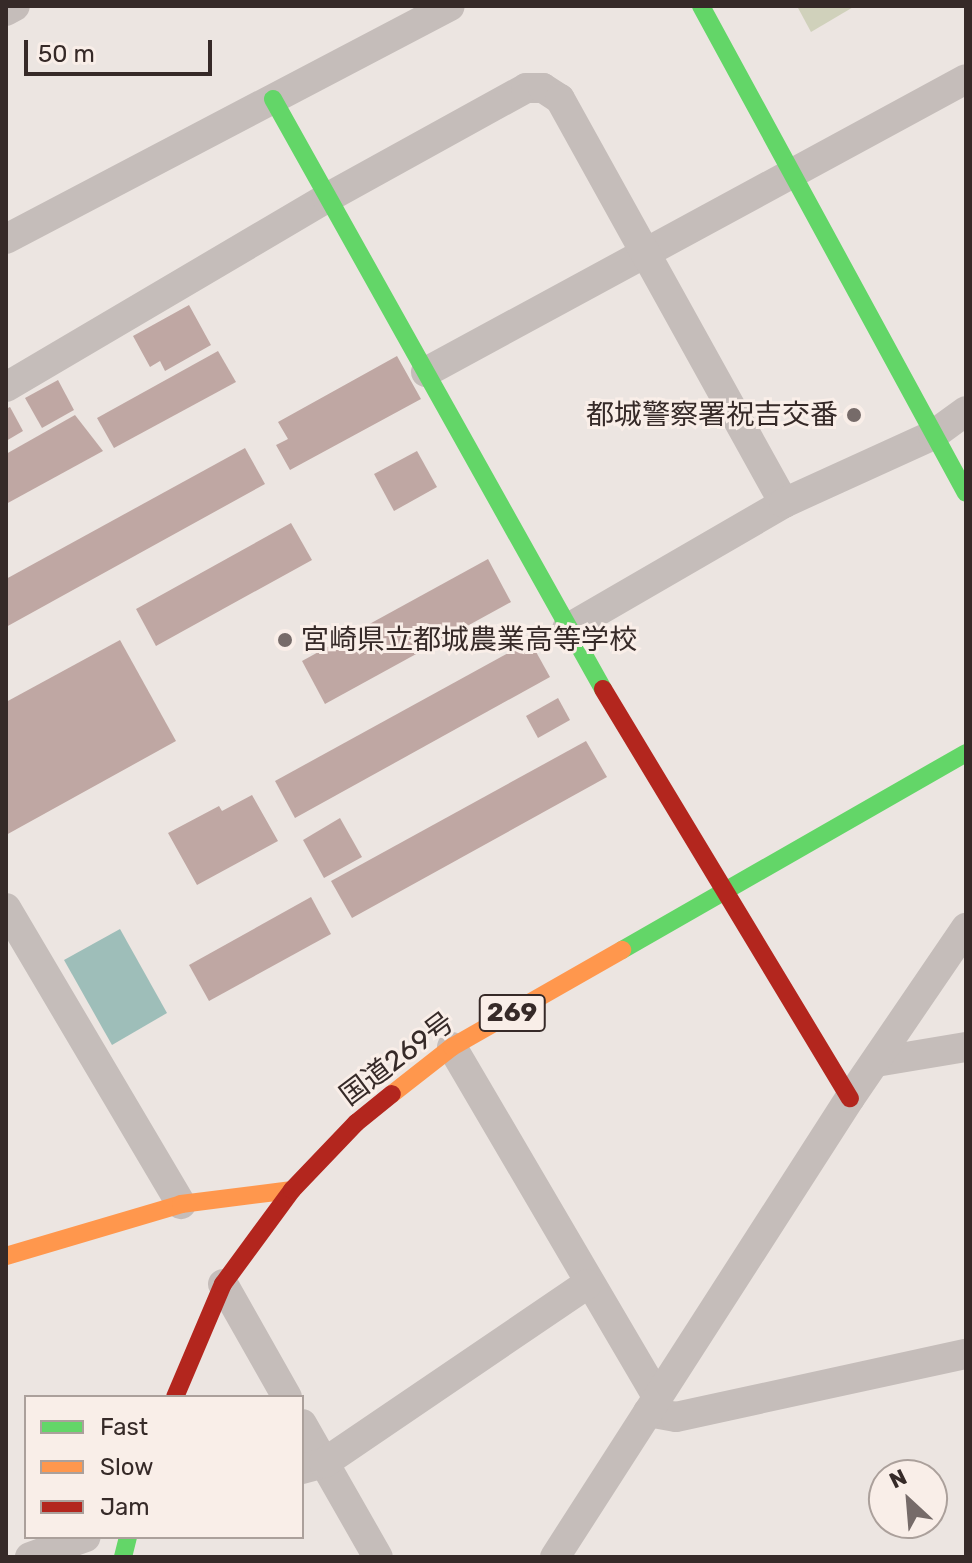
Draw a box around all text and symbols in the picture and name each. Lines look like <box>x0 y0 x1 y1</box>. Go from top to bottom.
scale bar <box>28 24 216 74</box>
text: 50 m <box>38 40 95 68</box>
place label: 都城警察署祝吉交番 <box>586 398 838 432</box>
marker: 都城警察署祝吉交番 <box>845 406 863 424</box>
place label: 宮崎県立都城農業高等学校 <box>301 623 637 657</box>
marker: 宮崎県立都城農業高等学校 <box>276 631 294 649</box>
road number: 269 <box>478 991 546 1035</box>
street label: 国道269号 <box>333 1005 461 1113</box>
legend <box>24 1395 304 1539</box>
text: Fast <box>100 1413 148 1441</box>
text: Slow <box>100 1453 153 1481</box>
north arrow <box>868 1459 948 1539</box>
text: N <box>885 1463 911 1494</box>
text: Jam <box>100 1493 150 1521</box>

